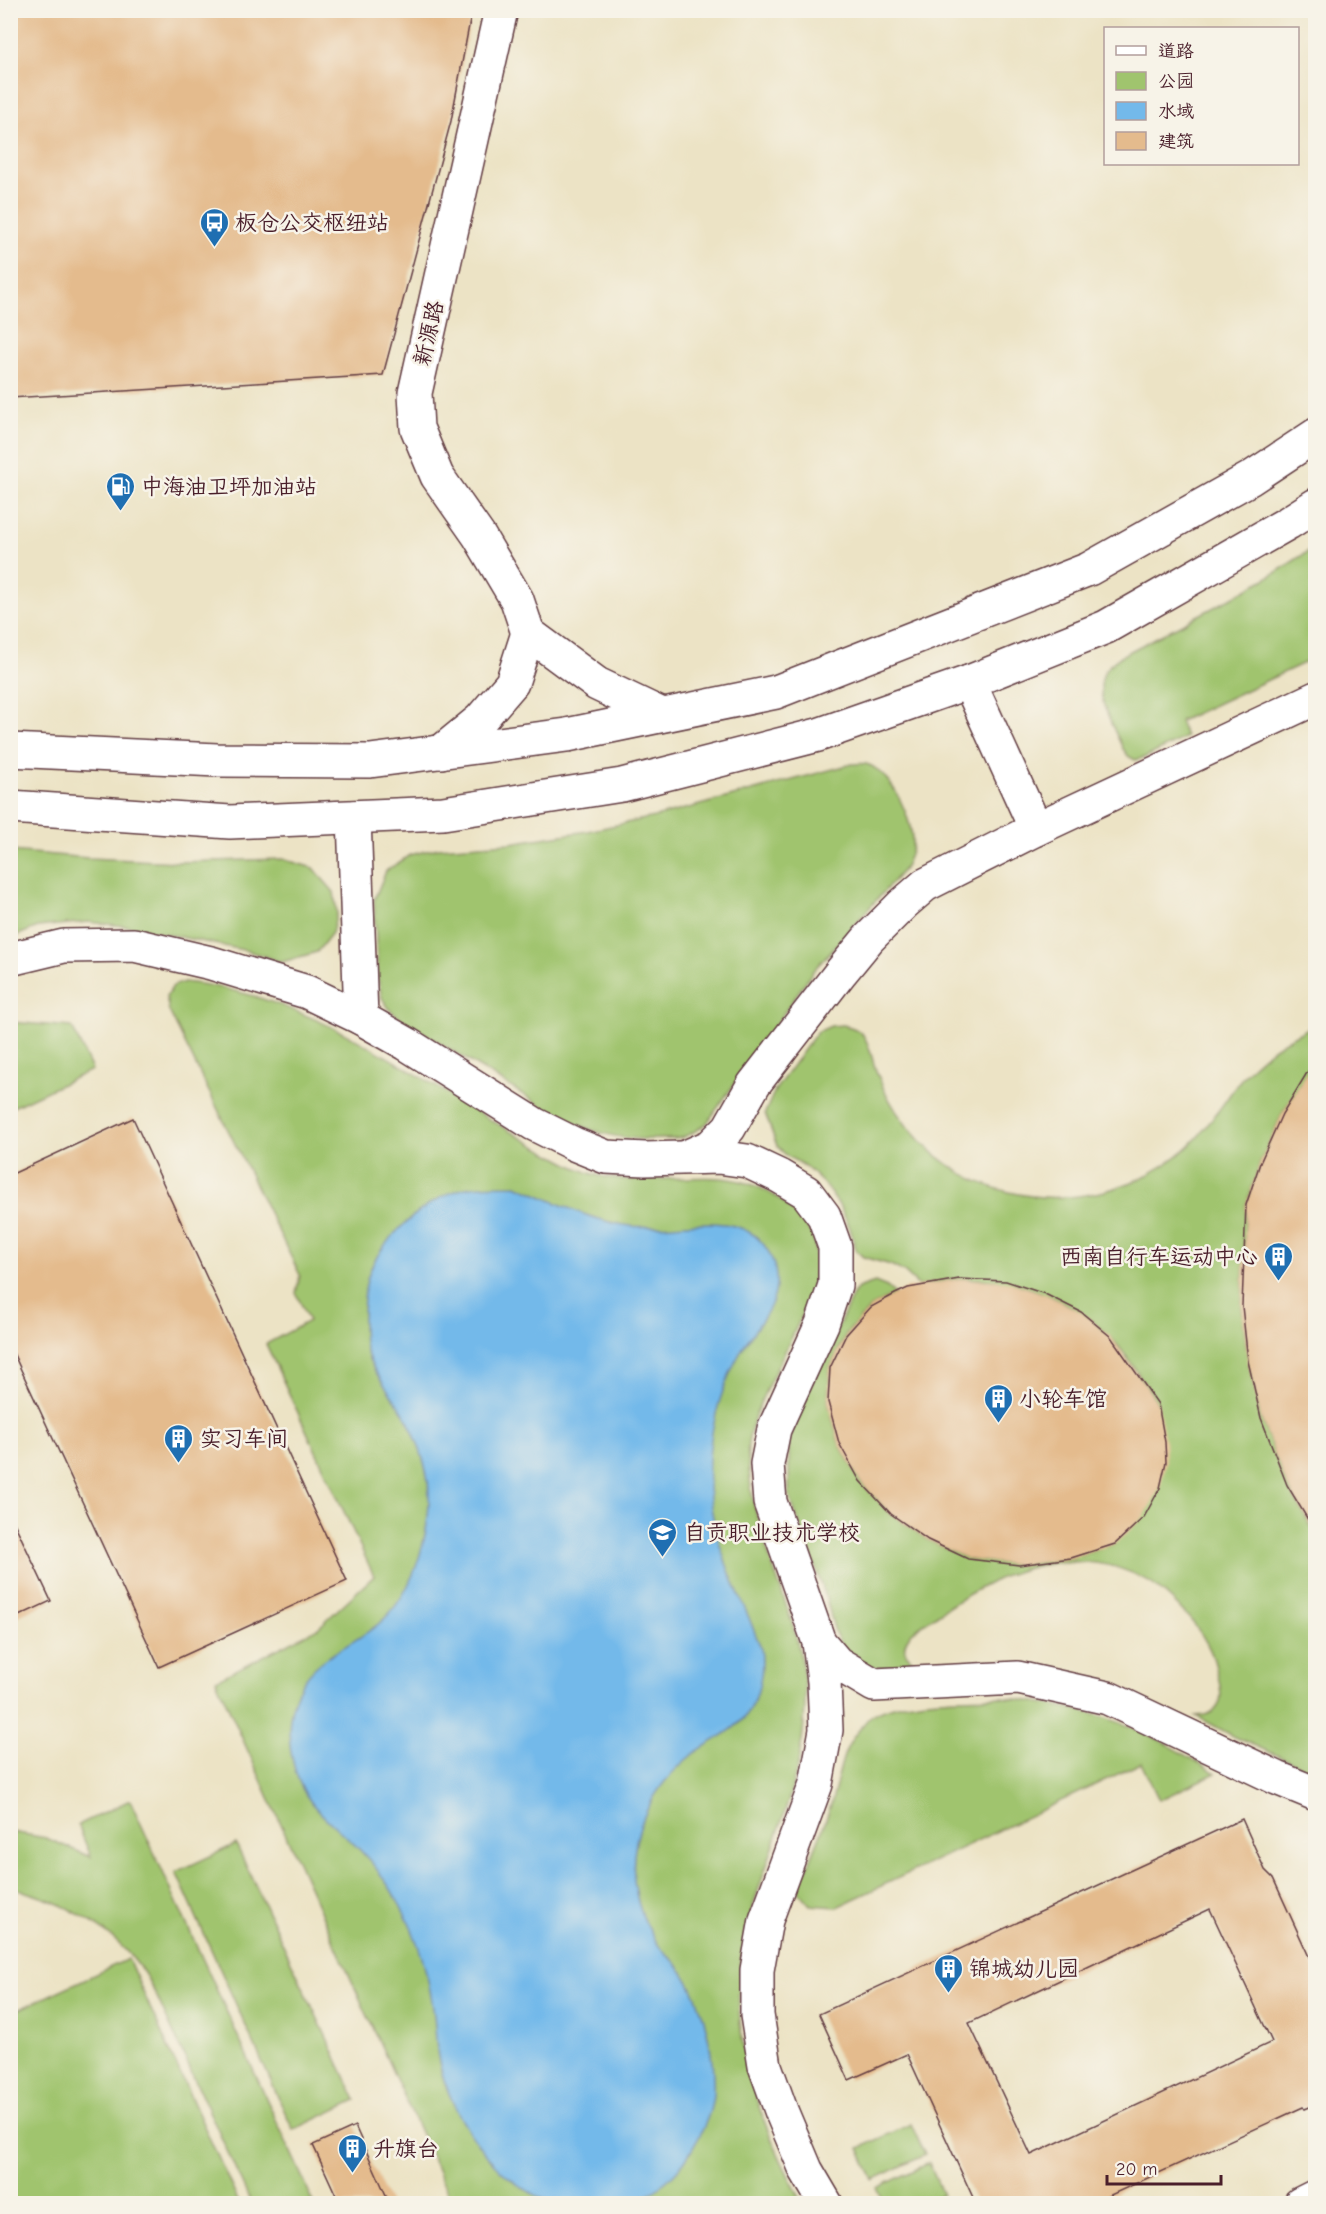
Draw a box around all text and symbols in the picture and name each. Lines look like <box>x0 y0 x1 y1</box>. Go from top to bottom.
legend <box>1104 27 1299 165</box>
text: 道路 <box>1158 41 1194 62</box>
text: 公园 <box>1158 71 1194 92</box>
text: 水域 <box>1158 101 1194 122</box>
text: 建筑 <box>1158 131 1194 152</box>
bus stop icon: 板仓公交枢纽站 <box>198 206 230 248</box>
place label: 板仓公交枢纽站 <box>235 210 389 236</box>
street label: 新源路 <box>409 298 449 368</box>
fuel station icon: 中海油卫坪加油站 <box>104 470 136 512</box>
place label: 中海油卫坪加油站 <box>141 474 317 500</box>
building icon: 西南自行车运动中心 <box>1263 1240 1295 1282</box>
place label: 西南自行车运动中心 <box>1060 1244 1258 1270</box>
building icon: 小轮车馆 <box>982 1382 1014 1424</box>
place label: 小轮车馆 <box>1019 1386 1107 1412</box>
building icon: 实习车间 <box>163 1422 195 1464</box>
place label: 实习车间 <box>200 1426 288 1452</box>
school or university icon: 自贡职业技术学校 <box>647 1516 679 1558</box>
place label: 自贡职业技术学校 <box>684 1520 860 1546</box>
building icon: 锦城幼儿园 <box>932 1952 964 1994</box>
place label: 锦城幼儿园 <box>969 1956 1079 1982</box>
building icon: 升旗台 <box>336 2132 368 2174</box>
place label: 升旗台 <box>373 2136 439 2162</box>
scale bar <box>1107 2148 1221 2186</box>
text: 20 m <box>1116 2159 1157 2180</box>

